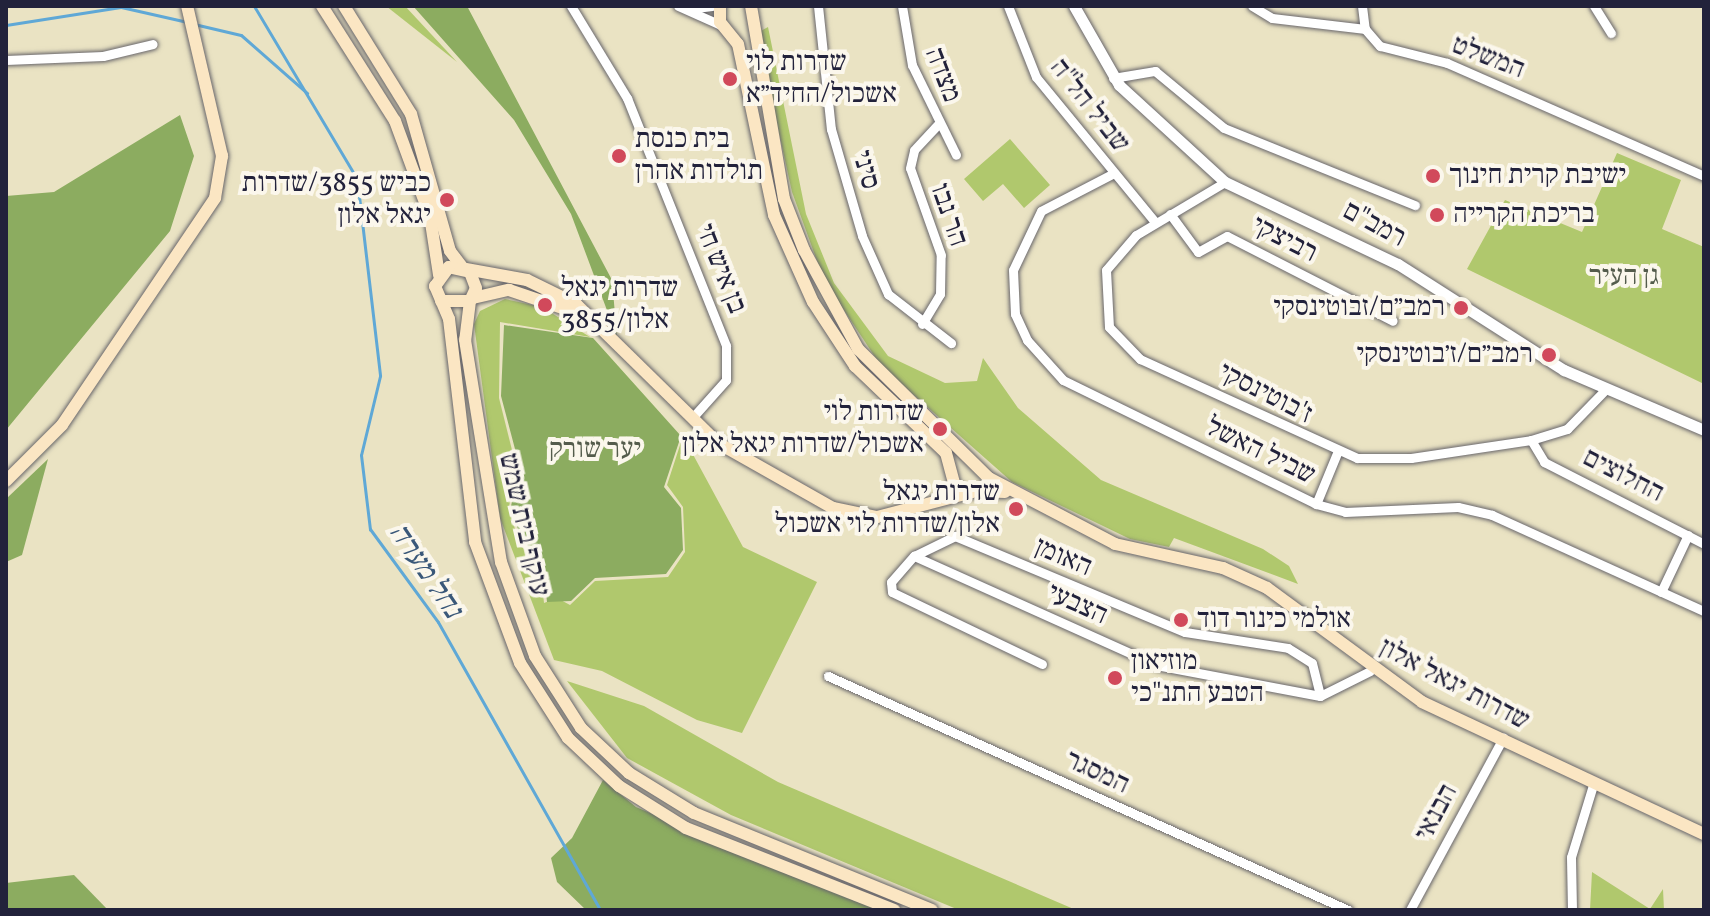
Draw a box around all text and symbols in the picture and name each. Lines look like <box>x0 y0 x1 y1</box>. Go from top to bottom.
street label: המשלט <box>1447 29 1529 87</box>
street label: מצדה <box>916 43 968 107</box>
place label: שדרות לוי אשכול/החיד״א <box>746 46 897 112</box>
street label: שביל הל"ה <box>1042 52 1136 160</box>
marker: שדרות לוי אשכול/החיד״א <box>721 70 739 88</box>
place label: בית כנסת תולדות אהרן <box>635 123 763 189</box>
marker: בית כנסת תולדות אהרן <box>610 147 628 165</box>
street label: סיני <box>843 147 887 193</box>
place label: ישיבת קרית חינוך <box>1449 159 1626 193</box>
place label: כביש 3855/שדרות יגאל אלון <box>242 167 431 233</box>
marker: ישיבת קרית חינוך <box>1424 167 1442 185</box>
street label: הר נבו <box>922 179 974 251</box>
marker: כביש 3855/שדרות יגאל אלון <box>438 191 456 209</box>
street label: רמב"ם <box>1337 195 1411 255</box>
place label: בריכת הקרייה <box>1453 198 1595 232</box>
marker: בריכת הקרייה <box>1428 206 1446 224</box>
street label: רביצקי <box>1245 209 1323 271</box>
street label: בן איש חי <box>687 219 753 319</box>
park label: גן העיר <box>1589 260 1659 294</box>
place label: שדרות יגאל אלון/3855 <box>561 272 678 338</box>
place label: רמב״ם/זבוטינסקי <box>1273 291 1445 325</box>
marker: שדרות יגאל אלון/3855 <box>536 296 554 314</box>
marker: רמב״ם/זבוטינסקי <box>1452 299 1470 317</box>
place label: רמב״ם/ז׳בוטינסקי <box>1356 338 1533 372</box>
marker: רמב״ם/ז׳בוטינסקי <box>1540 346 1558 364</box>
street label: ז'בוטינסקי <box>1212 356 1318 432</box>
place label: שדרות לוי אשכול/שדרות יגאל אלון <box>682 396 924 462</box>
street label: שביל האשל <box>1200 411 1320 493</box>
marker: שדרות לוי אשכול/שדרות יגאל אלון <box>931 420 949 438</box>
park label: יער שורק <box>549 433 641 467</box>
street label: החלוצים <box>1577 441 1669 511</box>
street label: עוקף בית שמש <box>490 450 556 600</box>
place label: שדרות יגאל אלון/שדרות לוי אשכול <box>775 476 1000 542</box>
marker: שדרות יגאל אלון/שדרות לוי אשכול <box>1007 500 1025 518</box>
water label: נחל מערה <box>380 517 470 625</box>
street label: האומן <box>1029 531 1097 585</box>
street label: הצבעי <box>1042 577 1112 633</box>
place label: אולמי כינור דוד <box>1197 603 1351 637</box>
marker: אולמי כינור דוד <box>1172 611 1190 629</box>
street label: שדרות יגאל אלון <box>1373 631 1535 739</box>
place label: מוזיאון הטבע התנ"כי <box>1131 645 1264 711</box>
marker: מוזיאון הטבע התנ"כי <box>1106 669 1124 687</box>
street label: המסגר <box>1060 744 1134 802</box>
street label: הבנאי <box>1408 779 1466 847</box>

